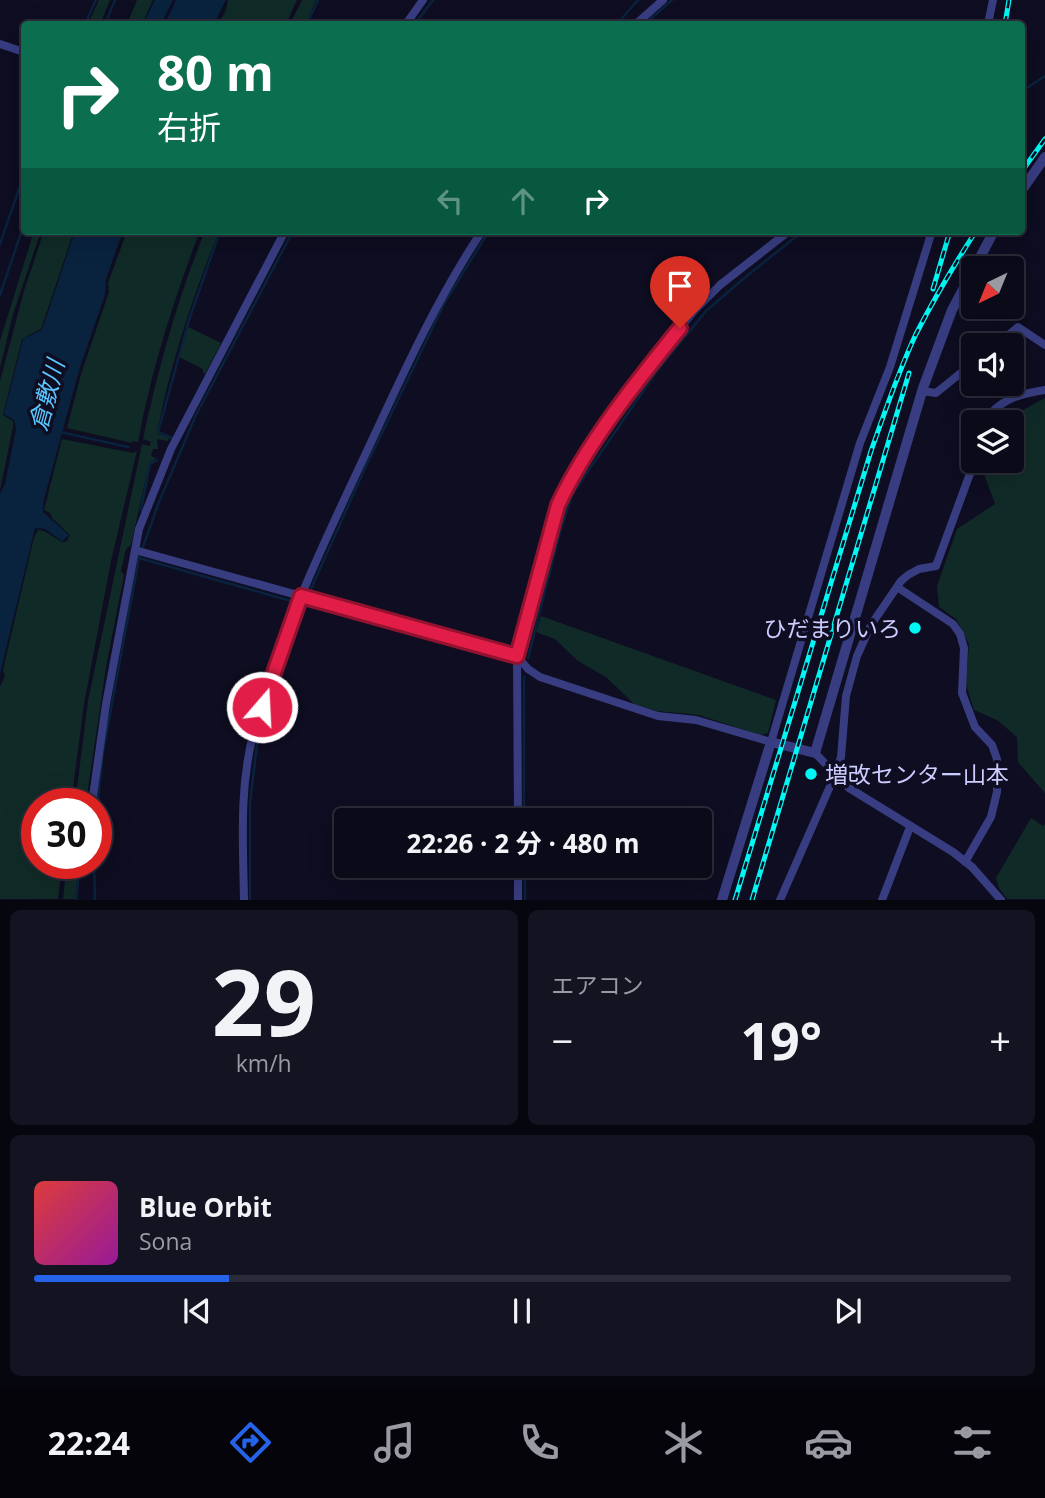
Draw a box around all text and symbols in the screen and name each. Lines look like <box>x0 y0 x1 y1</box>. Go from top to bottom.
text: 80 m <box>157 39 274 105</box>
icon: right <box>42 49 133 140</box>
text: 右折 <box>157 105 221 148</box>
icon: left <box>431 182 469 220</box>
icon: ahead <box>504 182 542 220</box>
icon: right <box>577 182 615 220</box>
pin <box>650 256 710 328</box>
north arrow <box>961 256 1024 318</box>
map controls <box>961 256 1024 473</box>
icon: arrive <box>661 267 699 305</box>
button: sound <box>961 333 1024 396</box>
water label: 倉敷川 <box>21 353 72 434</box>
button: layers <box>961 410 1024 473</box>
place label: ひだまりいろ <box>763 612 901 644</box>
marker: ひだまりいろ <box>907 620 923 636</box>
position arrow <box>225 670 299 744</box>
place label: 増改センター山本 <box>825 758 1009 790</box>
marker: 増改センター山本 <box>803 766 819 782</box>
speed limit sign: 30 <box>21 788 112 879</box>
text: 22:26 · 2 分 · 480 m <box>406 825 640 861</box>
text: 29 <box>212 939 316 1063</box>
text: エアコン <box>552 969 644 1001</box>
text: 19° <box>740 1004 822 1075</box>
text: − <box>552 1014 573 1066</box>
text: + <box>989 1014 1011 1066</box>
text: km/h <box>236 1047 292 1079</box>
text: Blue Orbit <box>139 1189 272 1225</box>
text: Sona <box>139 1225 192 1257</box>
icon: previous <box>178 1292 216 1330</box>
icon: pause <box>503 1292 541 1330</box>
icon: next <box>829 1292 867 1330</box>
icon: directions <box>226 1418 275 1467</box>
icon: music <box>370 1418 419 1467</box>
icon: phone <box>515 1418 564 1467</box>
icon: climate <box>659 1418 708 1467</box>
icon: car <box>804 1418 853 1467</box>
icon: filters <box>948 1418 997 1467</box>
text: 22:24 <box>48 1421 130 1464</box>

